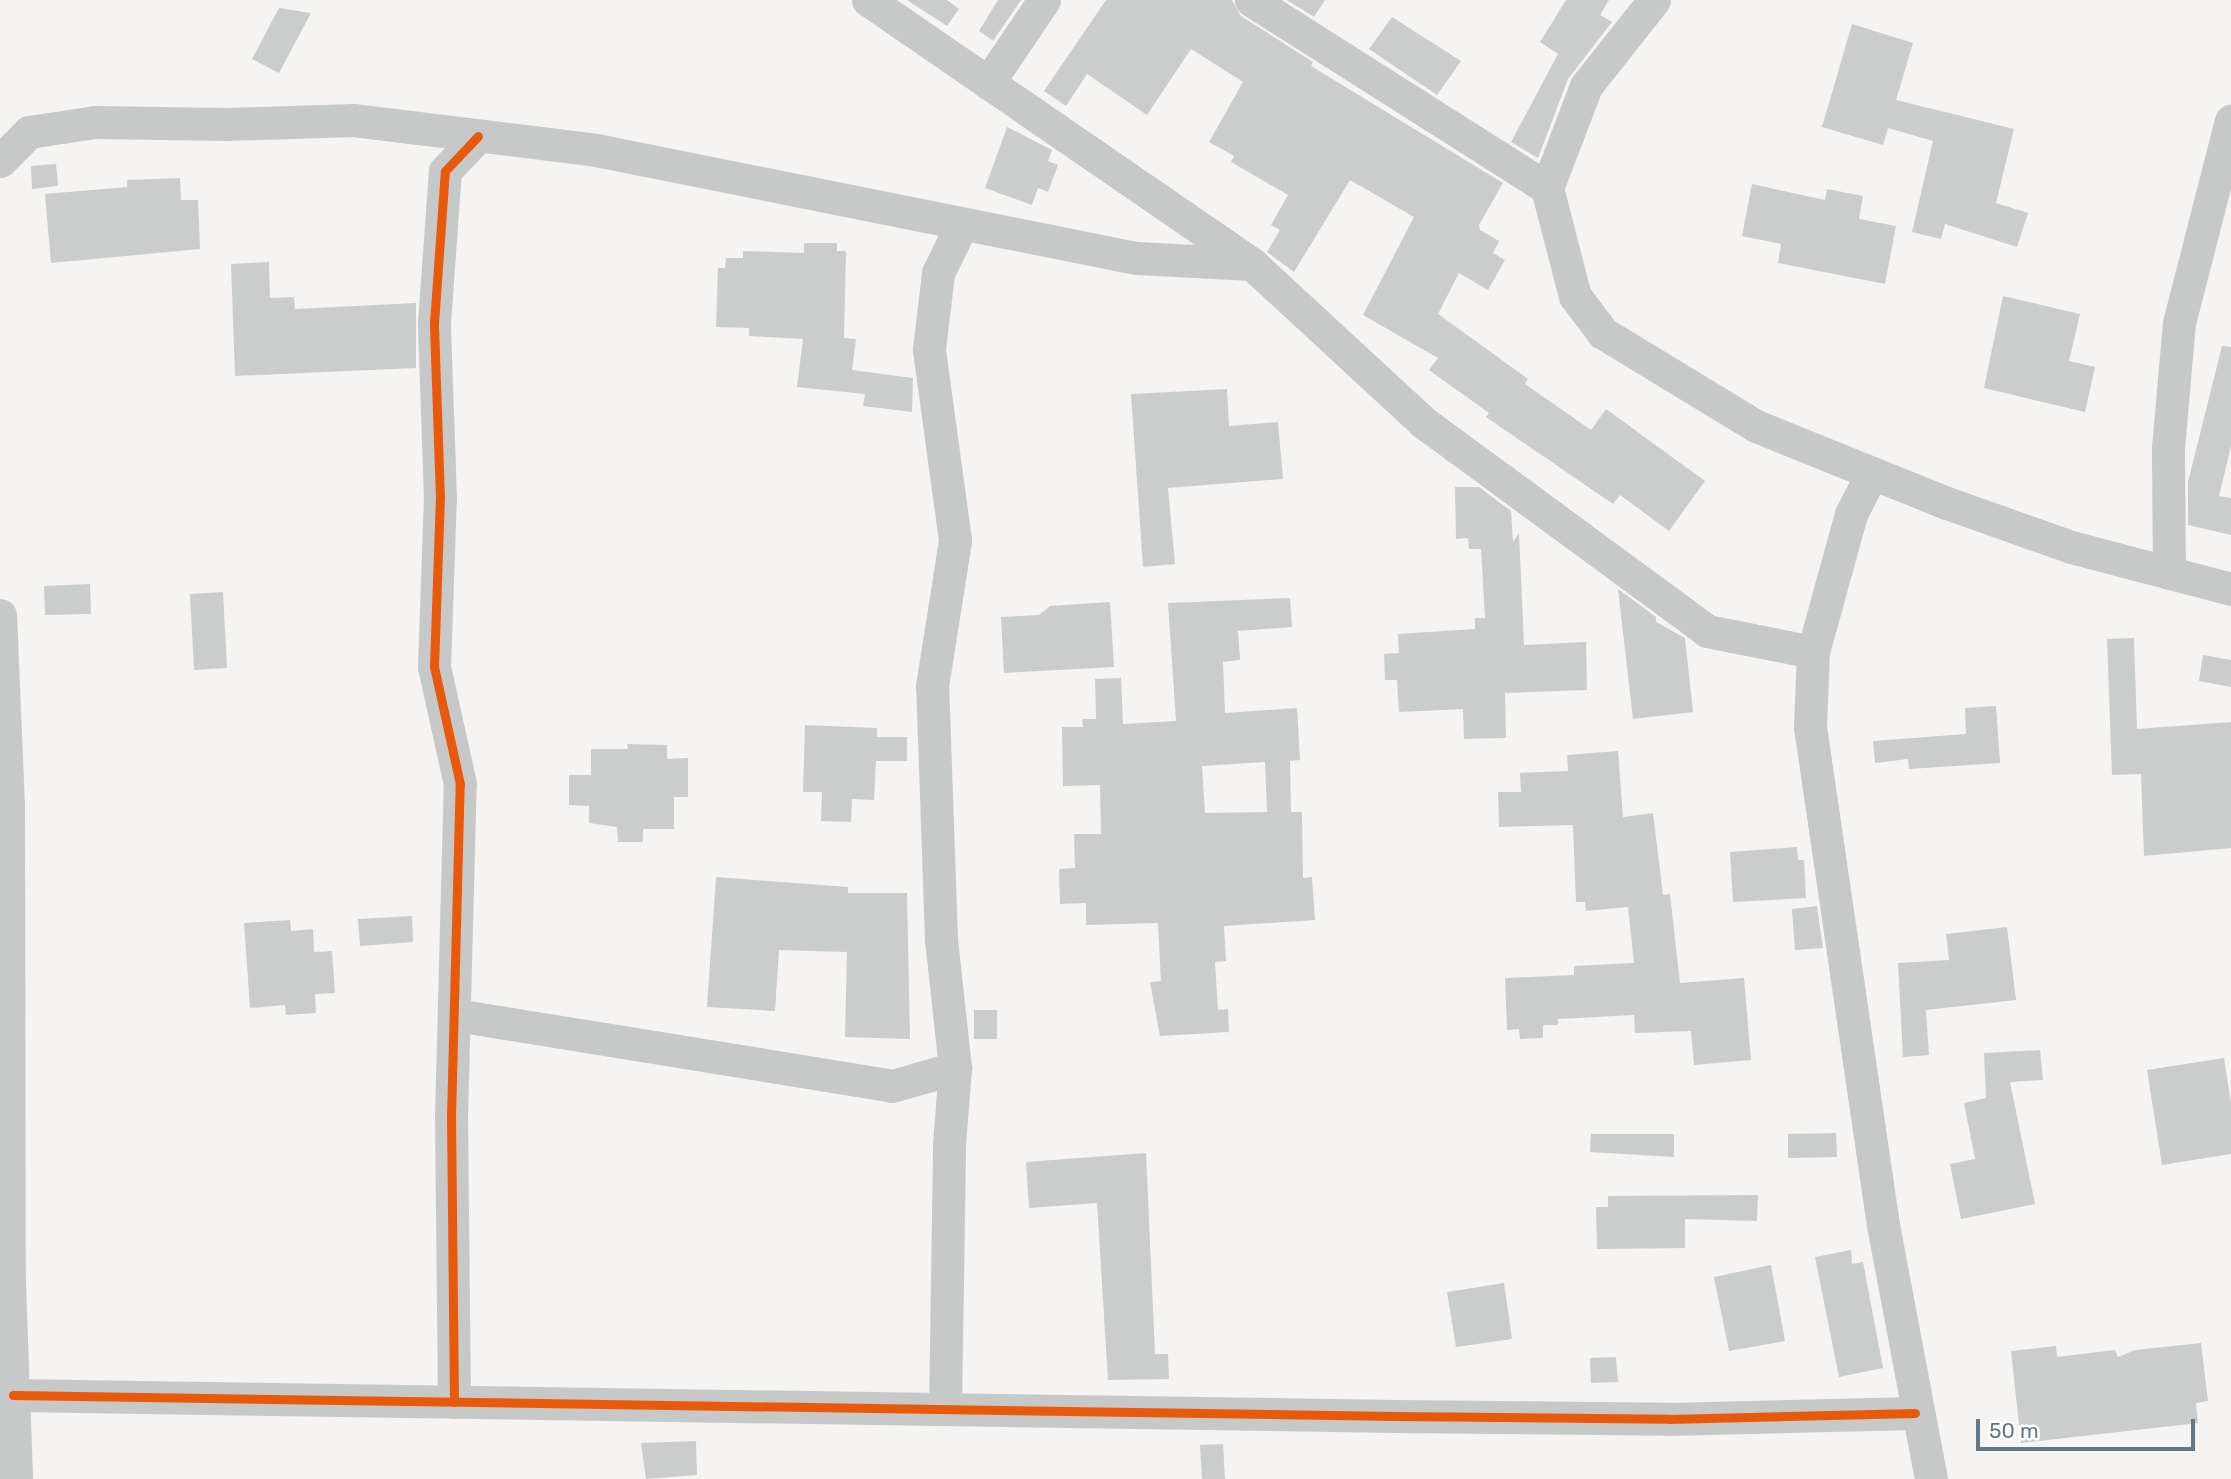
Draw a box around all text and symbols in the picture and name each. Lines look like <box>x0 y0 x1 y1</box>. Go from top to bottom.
scale bar <box>1979 1406 2198 1450</box>
text: 50 m <box>1989 1418 2039 1443</box>

